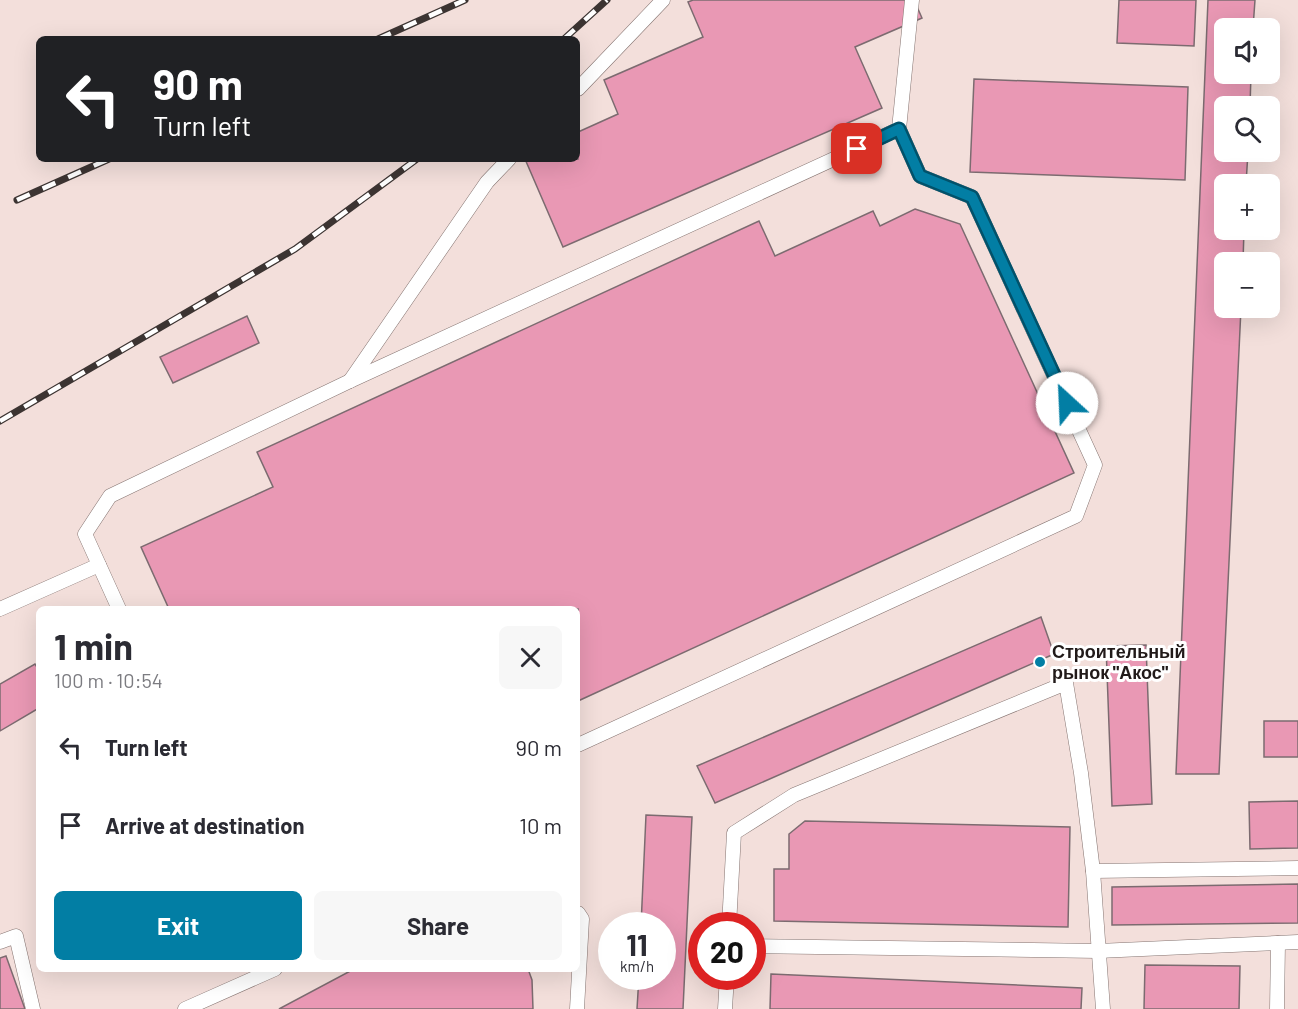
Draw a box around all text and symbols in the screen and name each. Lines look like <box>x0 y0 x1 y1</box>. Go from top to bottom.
map controls <box>1214 18 1280 318</box>
button: sound <box>1214 18 1280 84</box>
text: 90 m <box>153 58 243 108</box>
icon: left <box>54 60 132 138</box>
button: search <box>1214 96 1280 162</box>
text: Turn left <box>153 109 251 141</box>
pin <box>831 123 882 174</box>
icon: arrive <box>840 132 873 165</box>
button: + <box>1214 174 1280 240</box>
button: − <box>1214 252 1280 318</box>
position arrow <box>1035 371 1099 435</box>
text: 1 min <box>54 624 133 667</box>
button: close <box>499 626 562 689</box>
place label: Строительный рынок "Акос" <box>1052 640 1186 683</box>
marker: Строительный рынок "Акос" <box>1033 655 1047 669</box>
text: 100 m · 10:54 <box>54 668 163 692</box>
icon: left <box>54 731 87 764</box>
text: Turn left <box>105 734 188 760</box>
text: 90 m <box>516 734 562 760</box>
icon: arrive <box>54 809 87 842</box>
text: Arrive at destination <box>105 812 304 838</box>
text: 10 m <box>519 812 562 838</box>
button: Exit <box>54 891 302 960</box>
button: Share <box>314 891 562 960</box>
speed limit sign: 20 <box>688 912 766 990</box>
text: 11 <box>626 926 648 962</box>
text: km/h <box>620 957 654 975</box>

